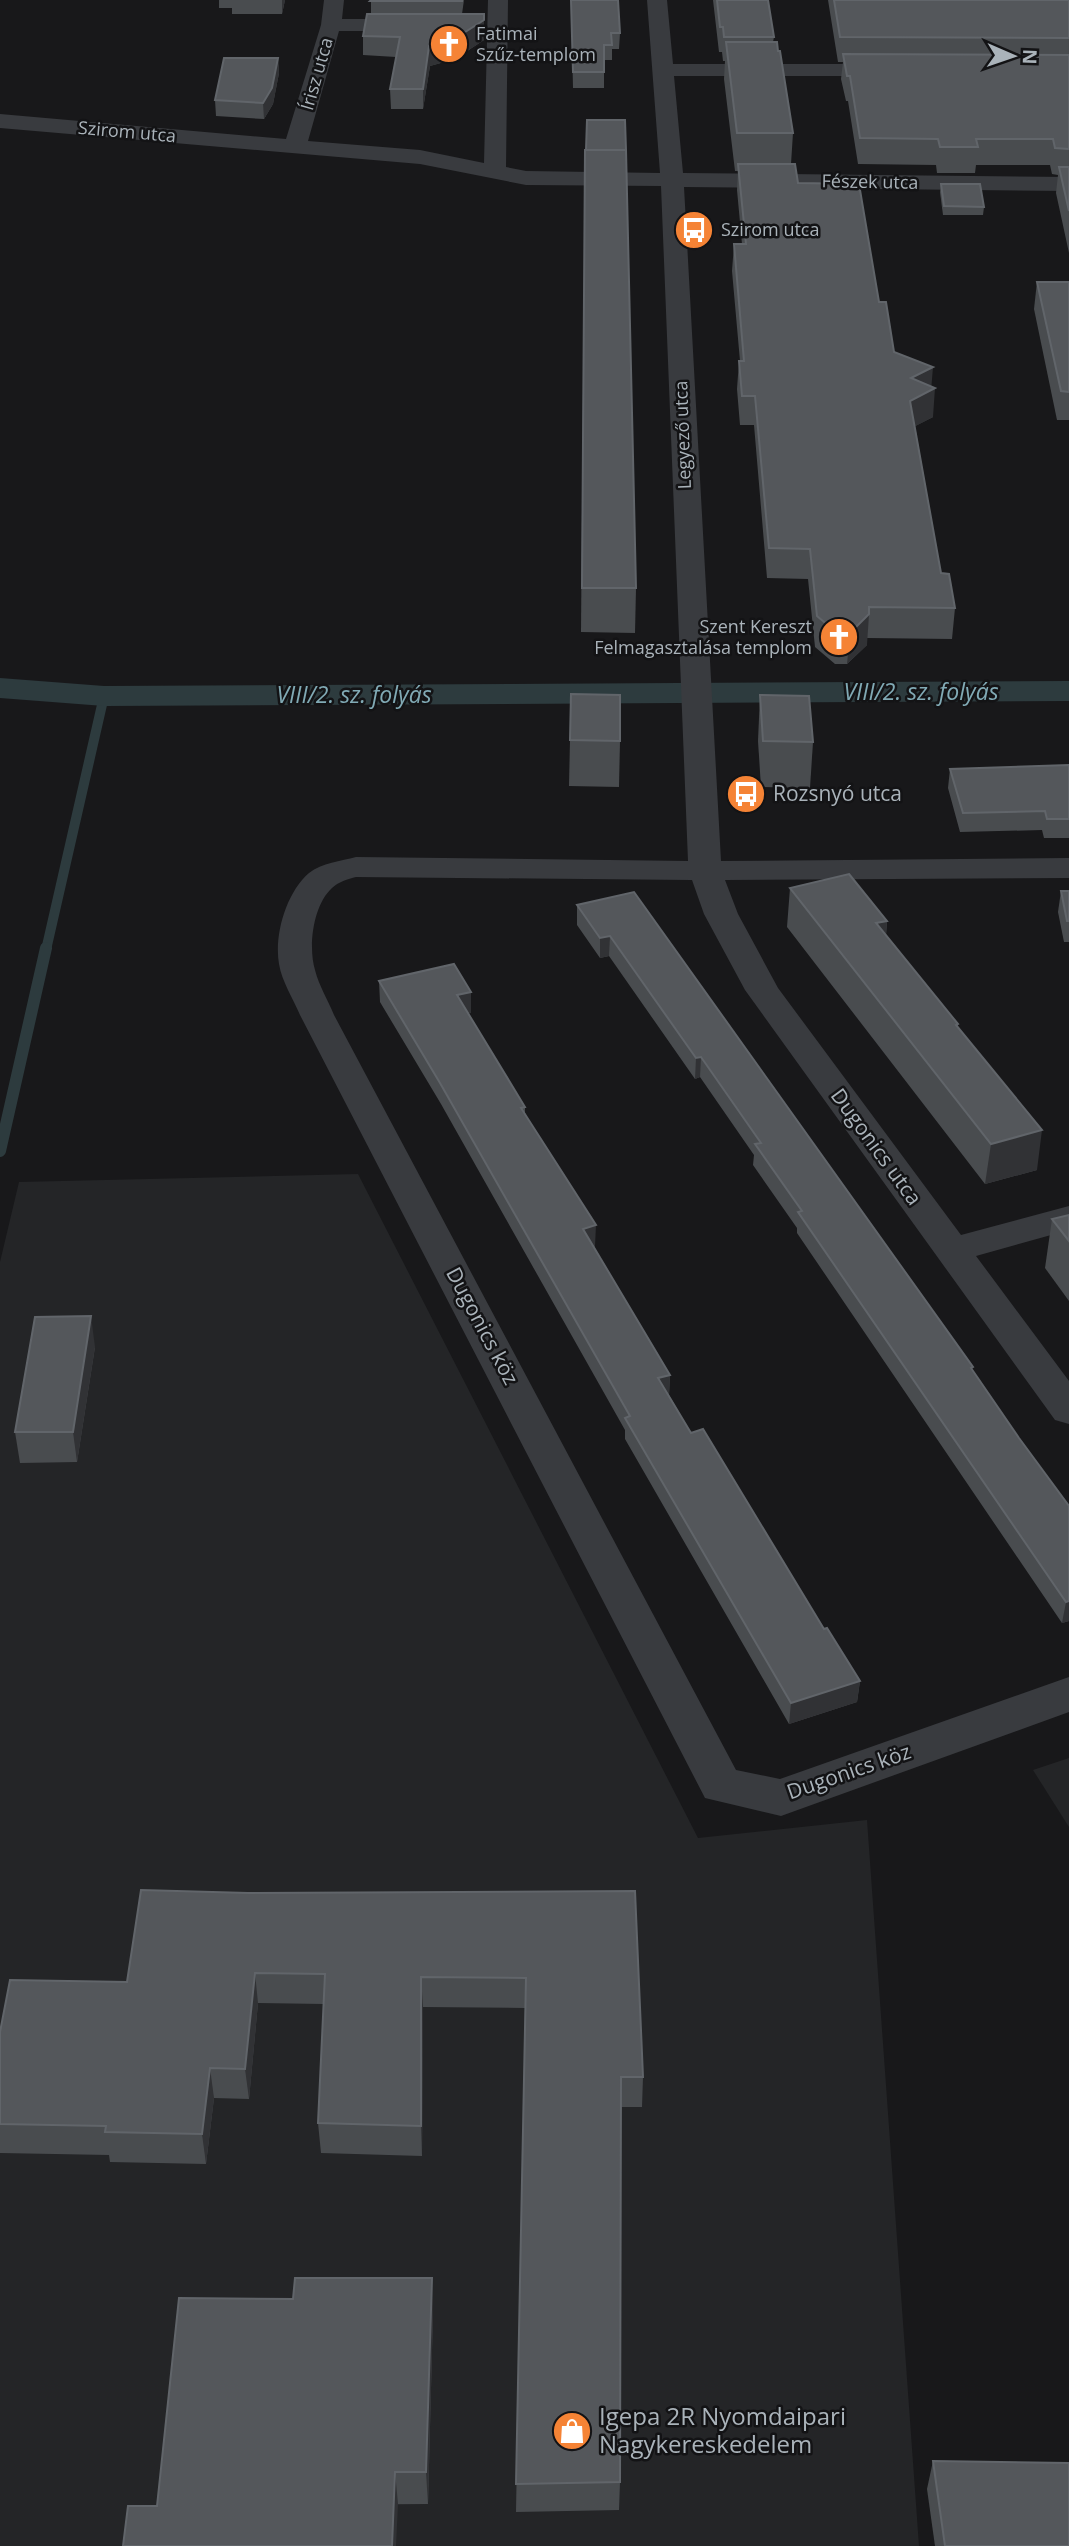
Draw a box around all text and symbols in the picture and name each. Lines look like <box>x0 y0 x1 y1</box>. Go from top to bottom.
place label: Fatimai Szűz-templom <box>476 21 596 66</box>
north arrow <box>978 21 1048 91</box>
church icon: Fatimai Szűz-templom <box>428 23 470 65</box>
street label: Írisz utca <box>294 35 338 113</box>
text: N <box>1017 48 1043 65</box>
street label: Szirom utca <box>77 115 177 147</box>
street label: Fészek utca <box>821 168 919 194</box>
bus stop icon: Szirom utca <box>673 209 715 251</box>
place label: Szirom utca <box>721 217 819 241</box>
street label: Legyező utca <box>668 380 696 490</box>
place label: Szent Kereszt Felmagasztalása templom <box>594 614 812 659</box>
church icon: Szent Kereszt Felmagasztalása templom <box>818 616 860 658</box>
water label: VIII/2. sz. folyás <box>843 675 999 707</box>
water label: VIII/2. sz. folyás <box>276 678 432 710</box>
bus stop icon: Rozsnyó utca <box>725 773 767 815</box>
place label: Rozsnyó utca <box>773 779 902 807</box>
street label: Dugonics utca <box>825 1082 929 1210</box>
street label: Dugonics köz <box>440 1262 526 1389</box>
street label: Dugonics köz <box>783 1737 915 1805</box>
place label: Igepa 2R Nyomdaipari Nagykereskedelem <box>599 2399 846 2460</box>
shop icon: Igepa 2R Nyomdaipari Nagykereskedelem <box>551 2410 593 2452</box>

